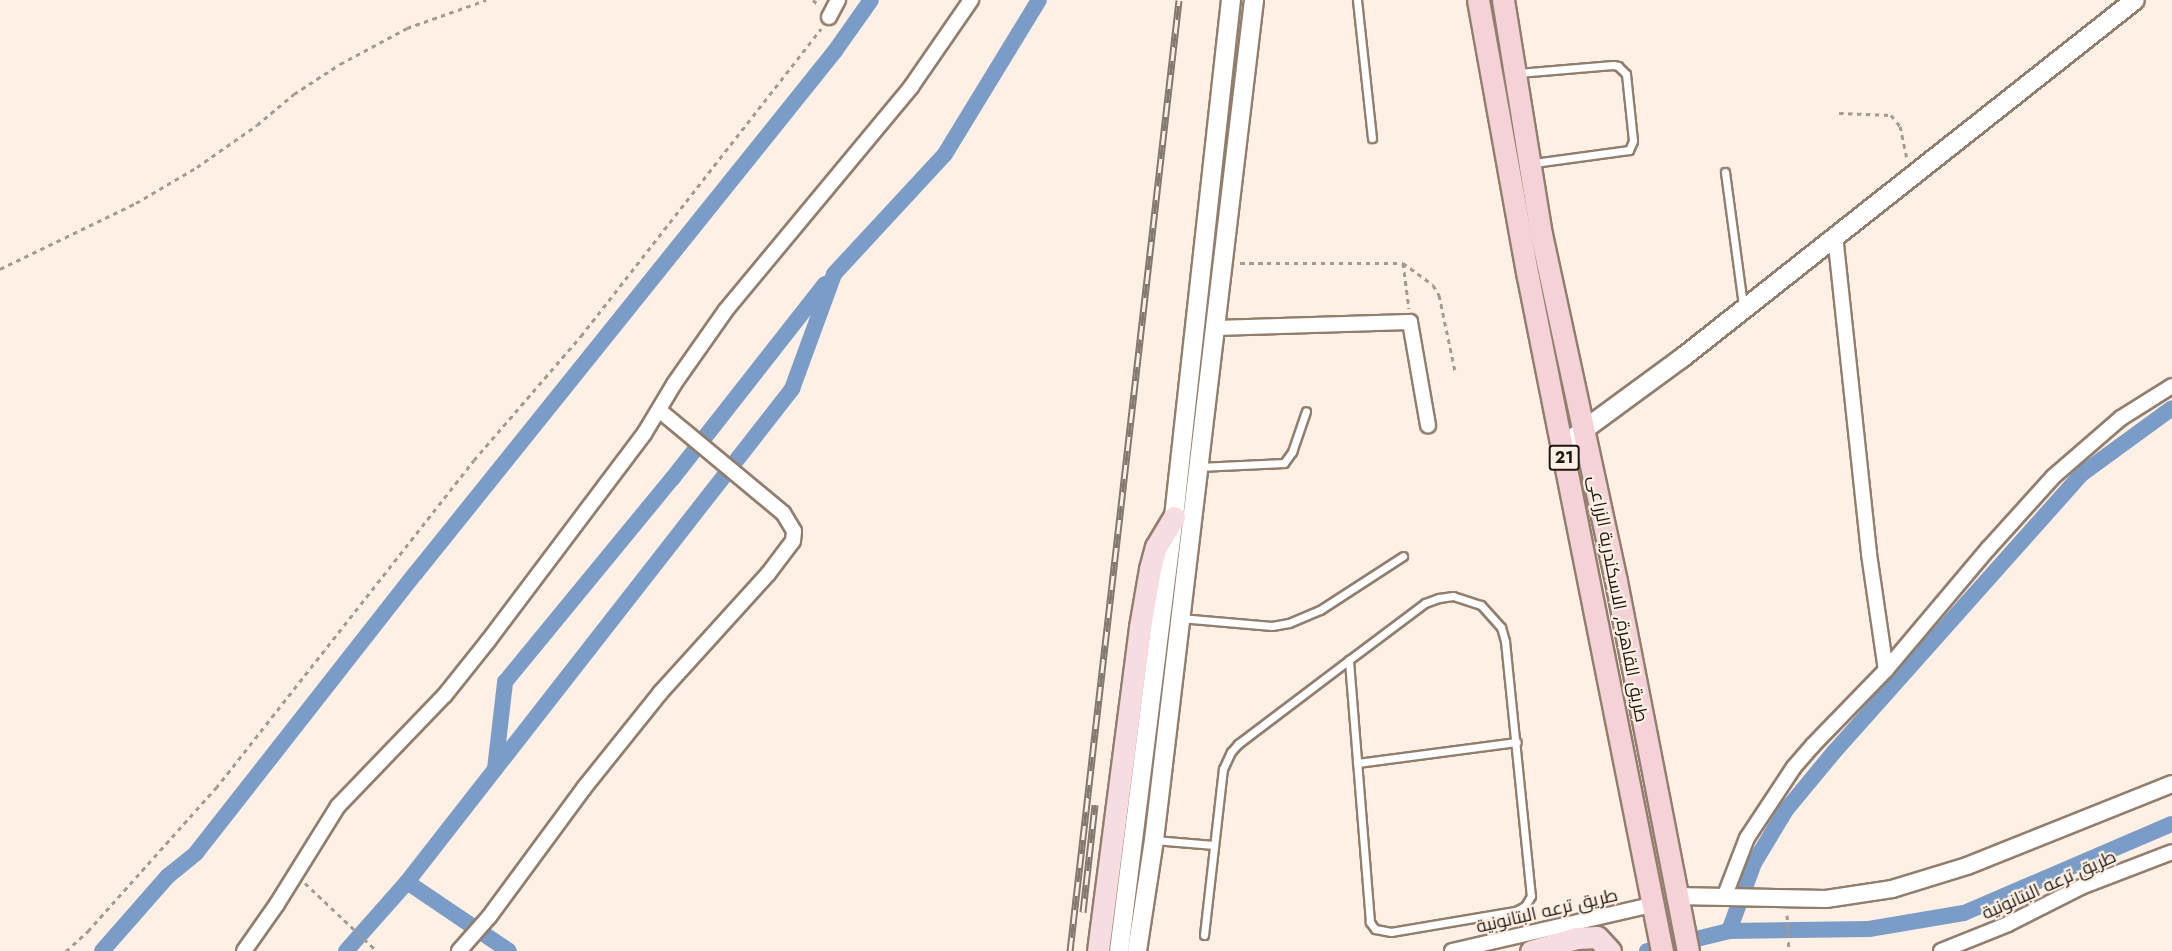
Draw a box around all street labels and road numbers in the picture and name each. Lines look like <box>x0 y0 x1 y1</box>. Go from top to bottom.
road number: 21 <box>1548 445 1580 471</box>
street label: طريق القاهرة, الاسكندرية الزراعى <box>1583 474 1653 724</box>
street label: طريق ترعه البتانونية <box>1979 846 2119 924</box>
street label: طريق ترعه البتانونية <box>1474 884 1620 938</box>

